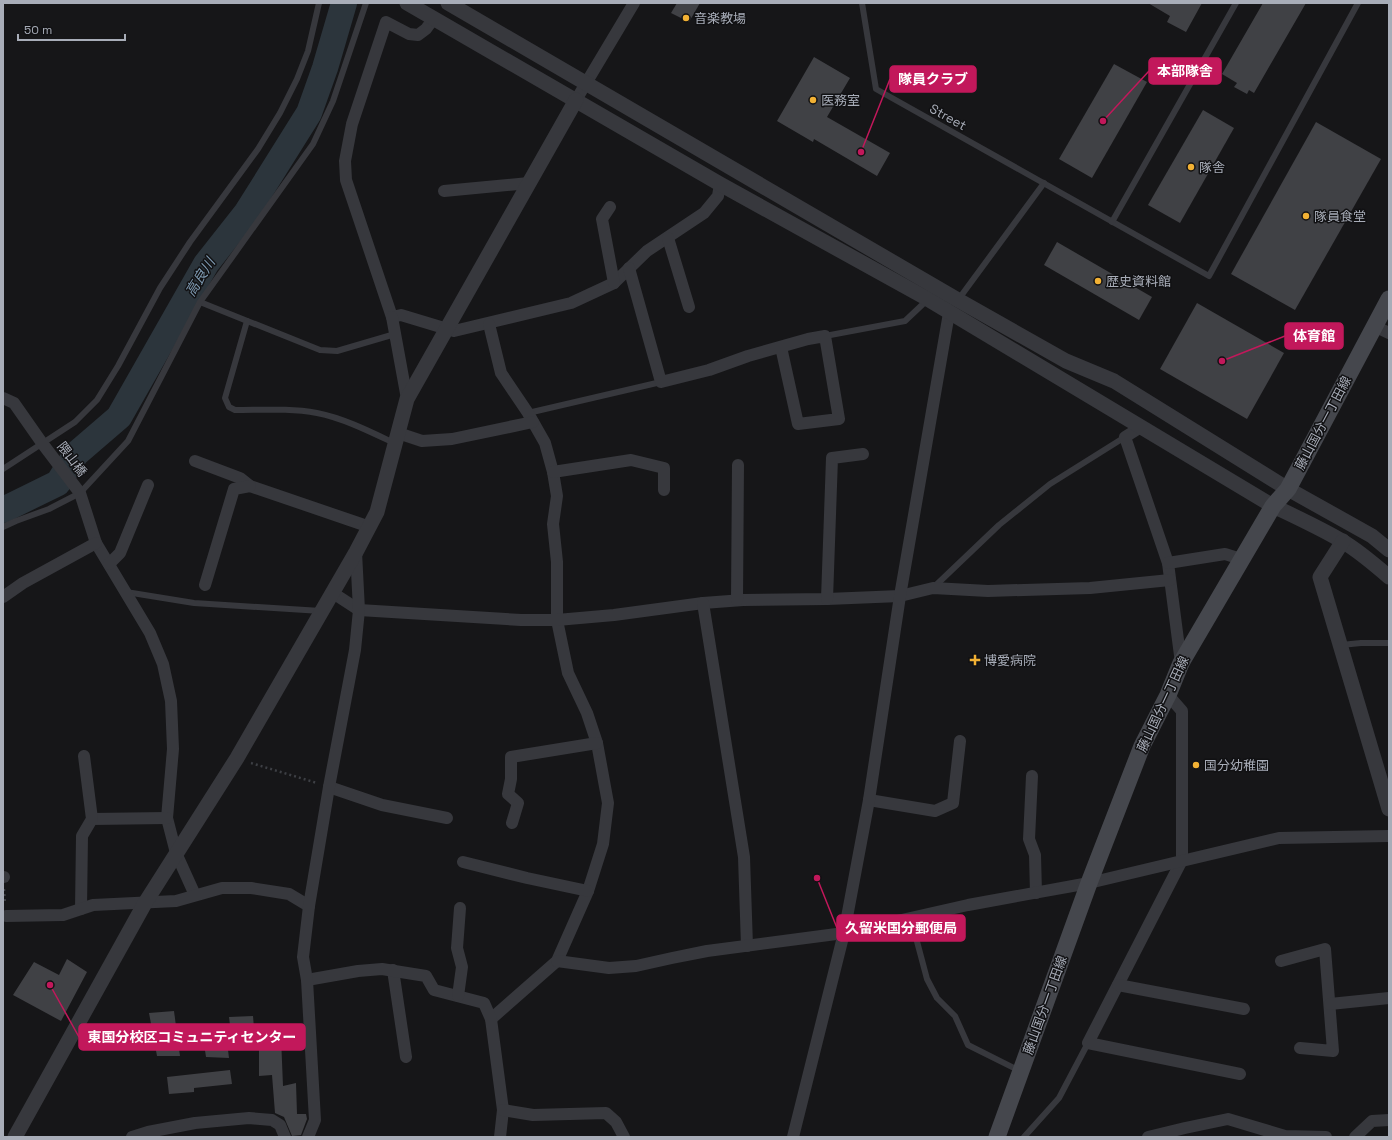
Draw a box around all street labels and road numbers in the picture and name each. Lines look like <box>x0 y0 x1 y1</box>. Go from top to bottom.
street label: Street <box>927 100 970 134</box>
street label: 藤山国分一丁田線 <box>1291 373 1355 473</box>
street label: 隈山橋 <box>53 438 91 480</box>
street label: 藤山国分一丁田線 <box>1133 653 1193 755</box>
street label: 藤山国分一丁田線 <box>1019 953 1071 1057</box>

